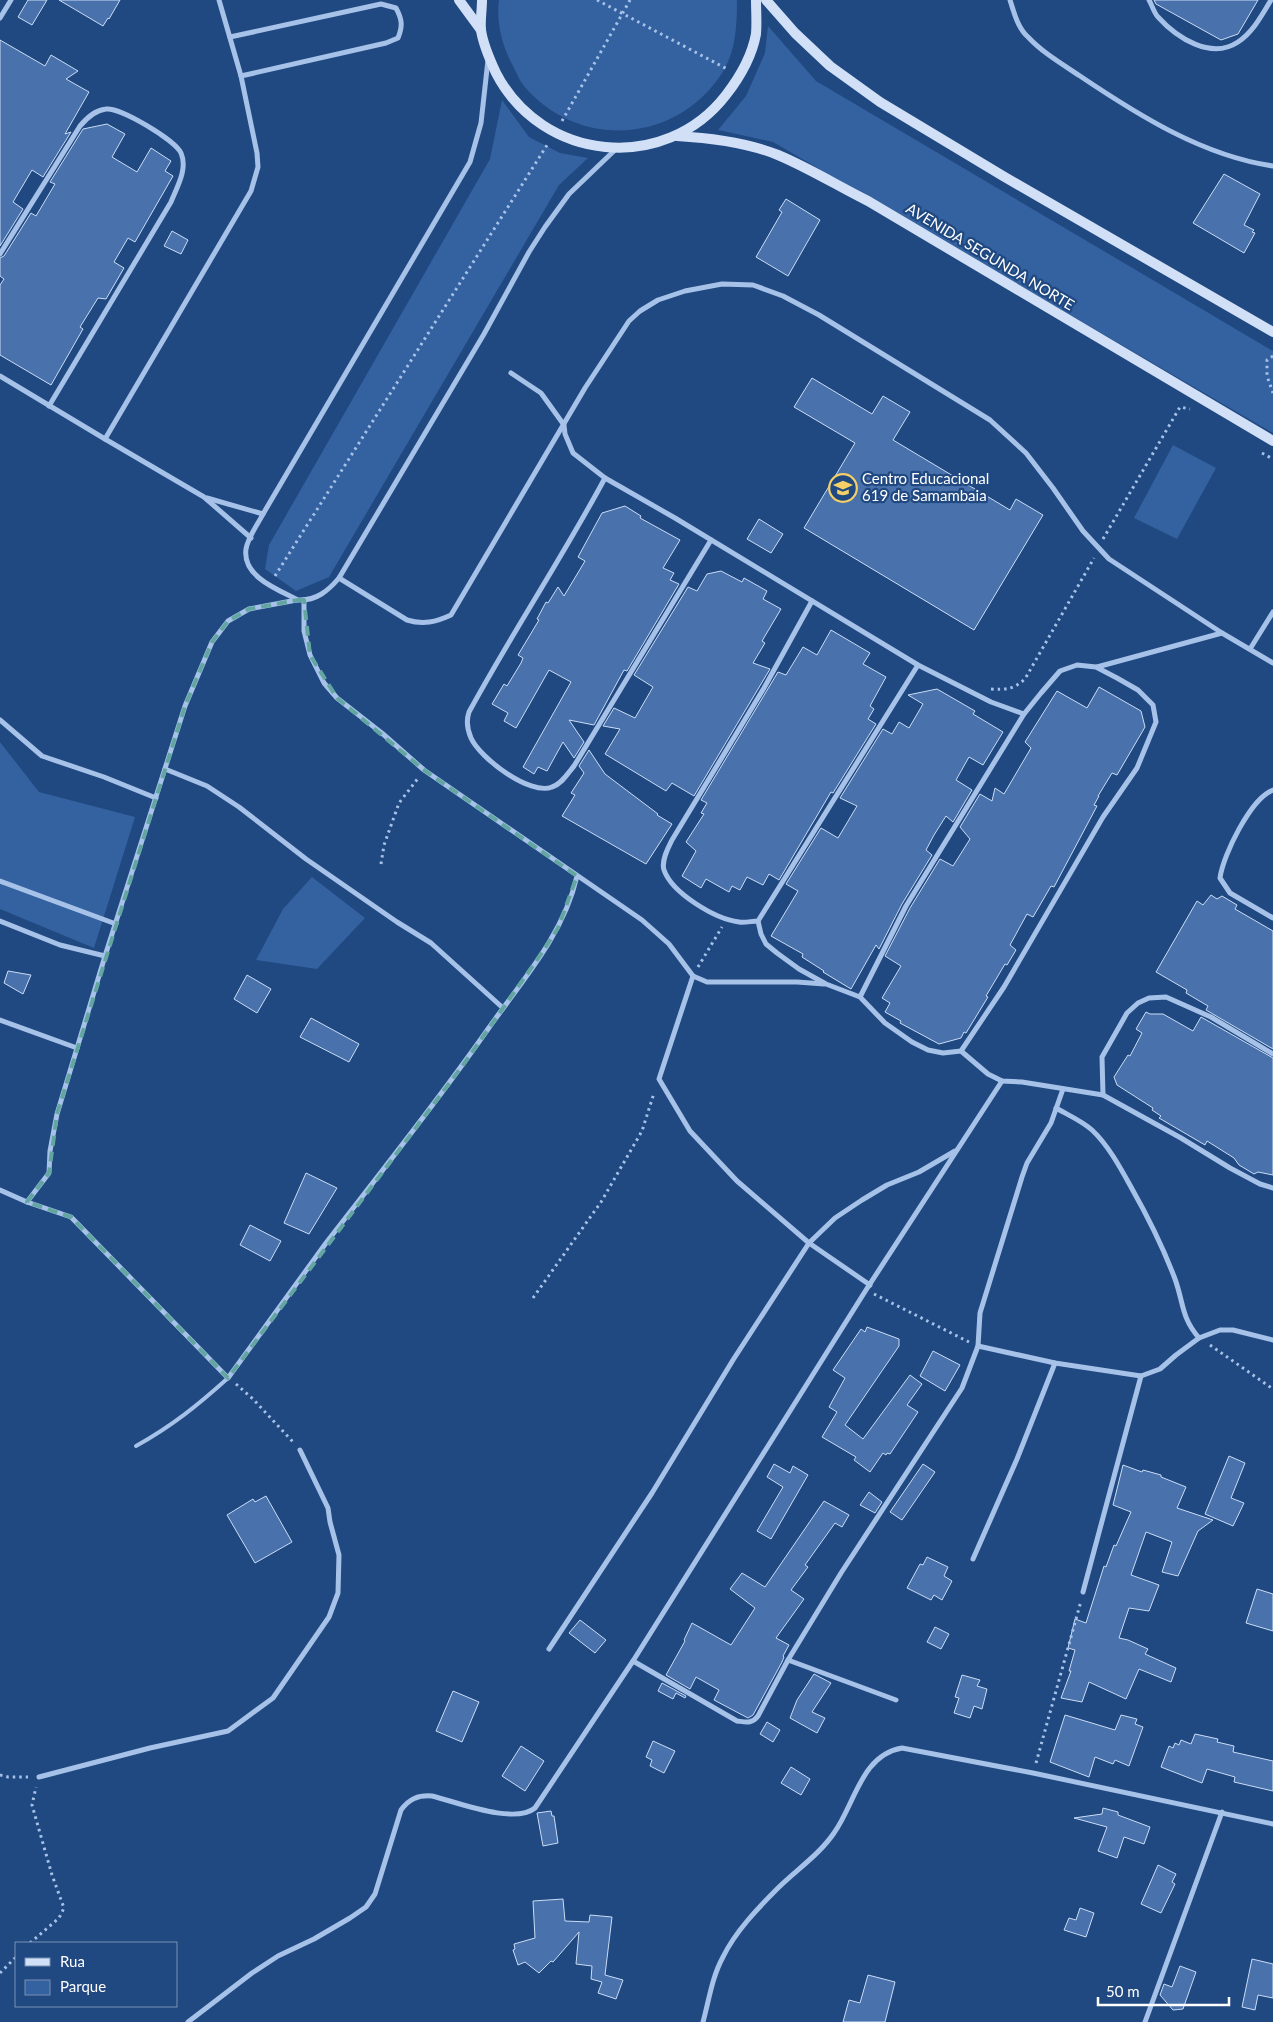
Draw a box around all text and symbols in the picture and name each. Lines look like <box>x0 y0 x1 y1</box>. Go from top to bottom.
street label: AVENIDA SEGUNDA NORTE <box>903 199 1078 314</box>
place label: Centro Educacional 619 de Samambaia <box>862 469 989 504</box>
school or university icon: Centro Educacional 619 de Samambaia <box>828 473 858 503</box>
legend <box>15 1942 178 2007</box>
text: Rua <box>60 1952 85 1970</box>
scale bar <box>1098 1974 1229 2006</box>
text: Parque <box>60 1977 106 1995</box>
text: 50 m <box>1106 1982 1140 2000</box>

